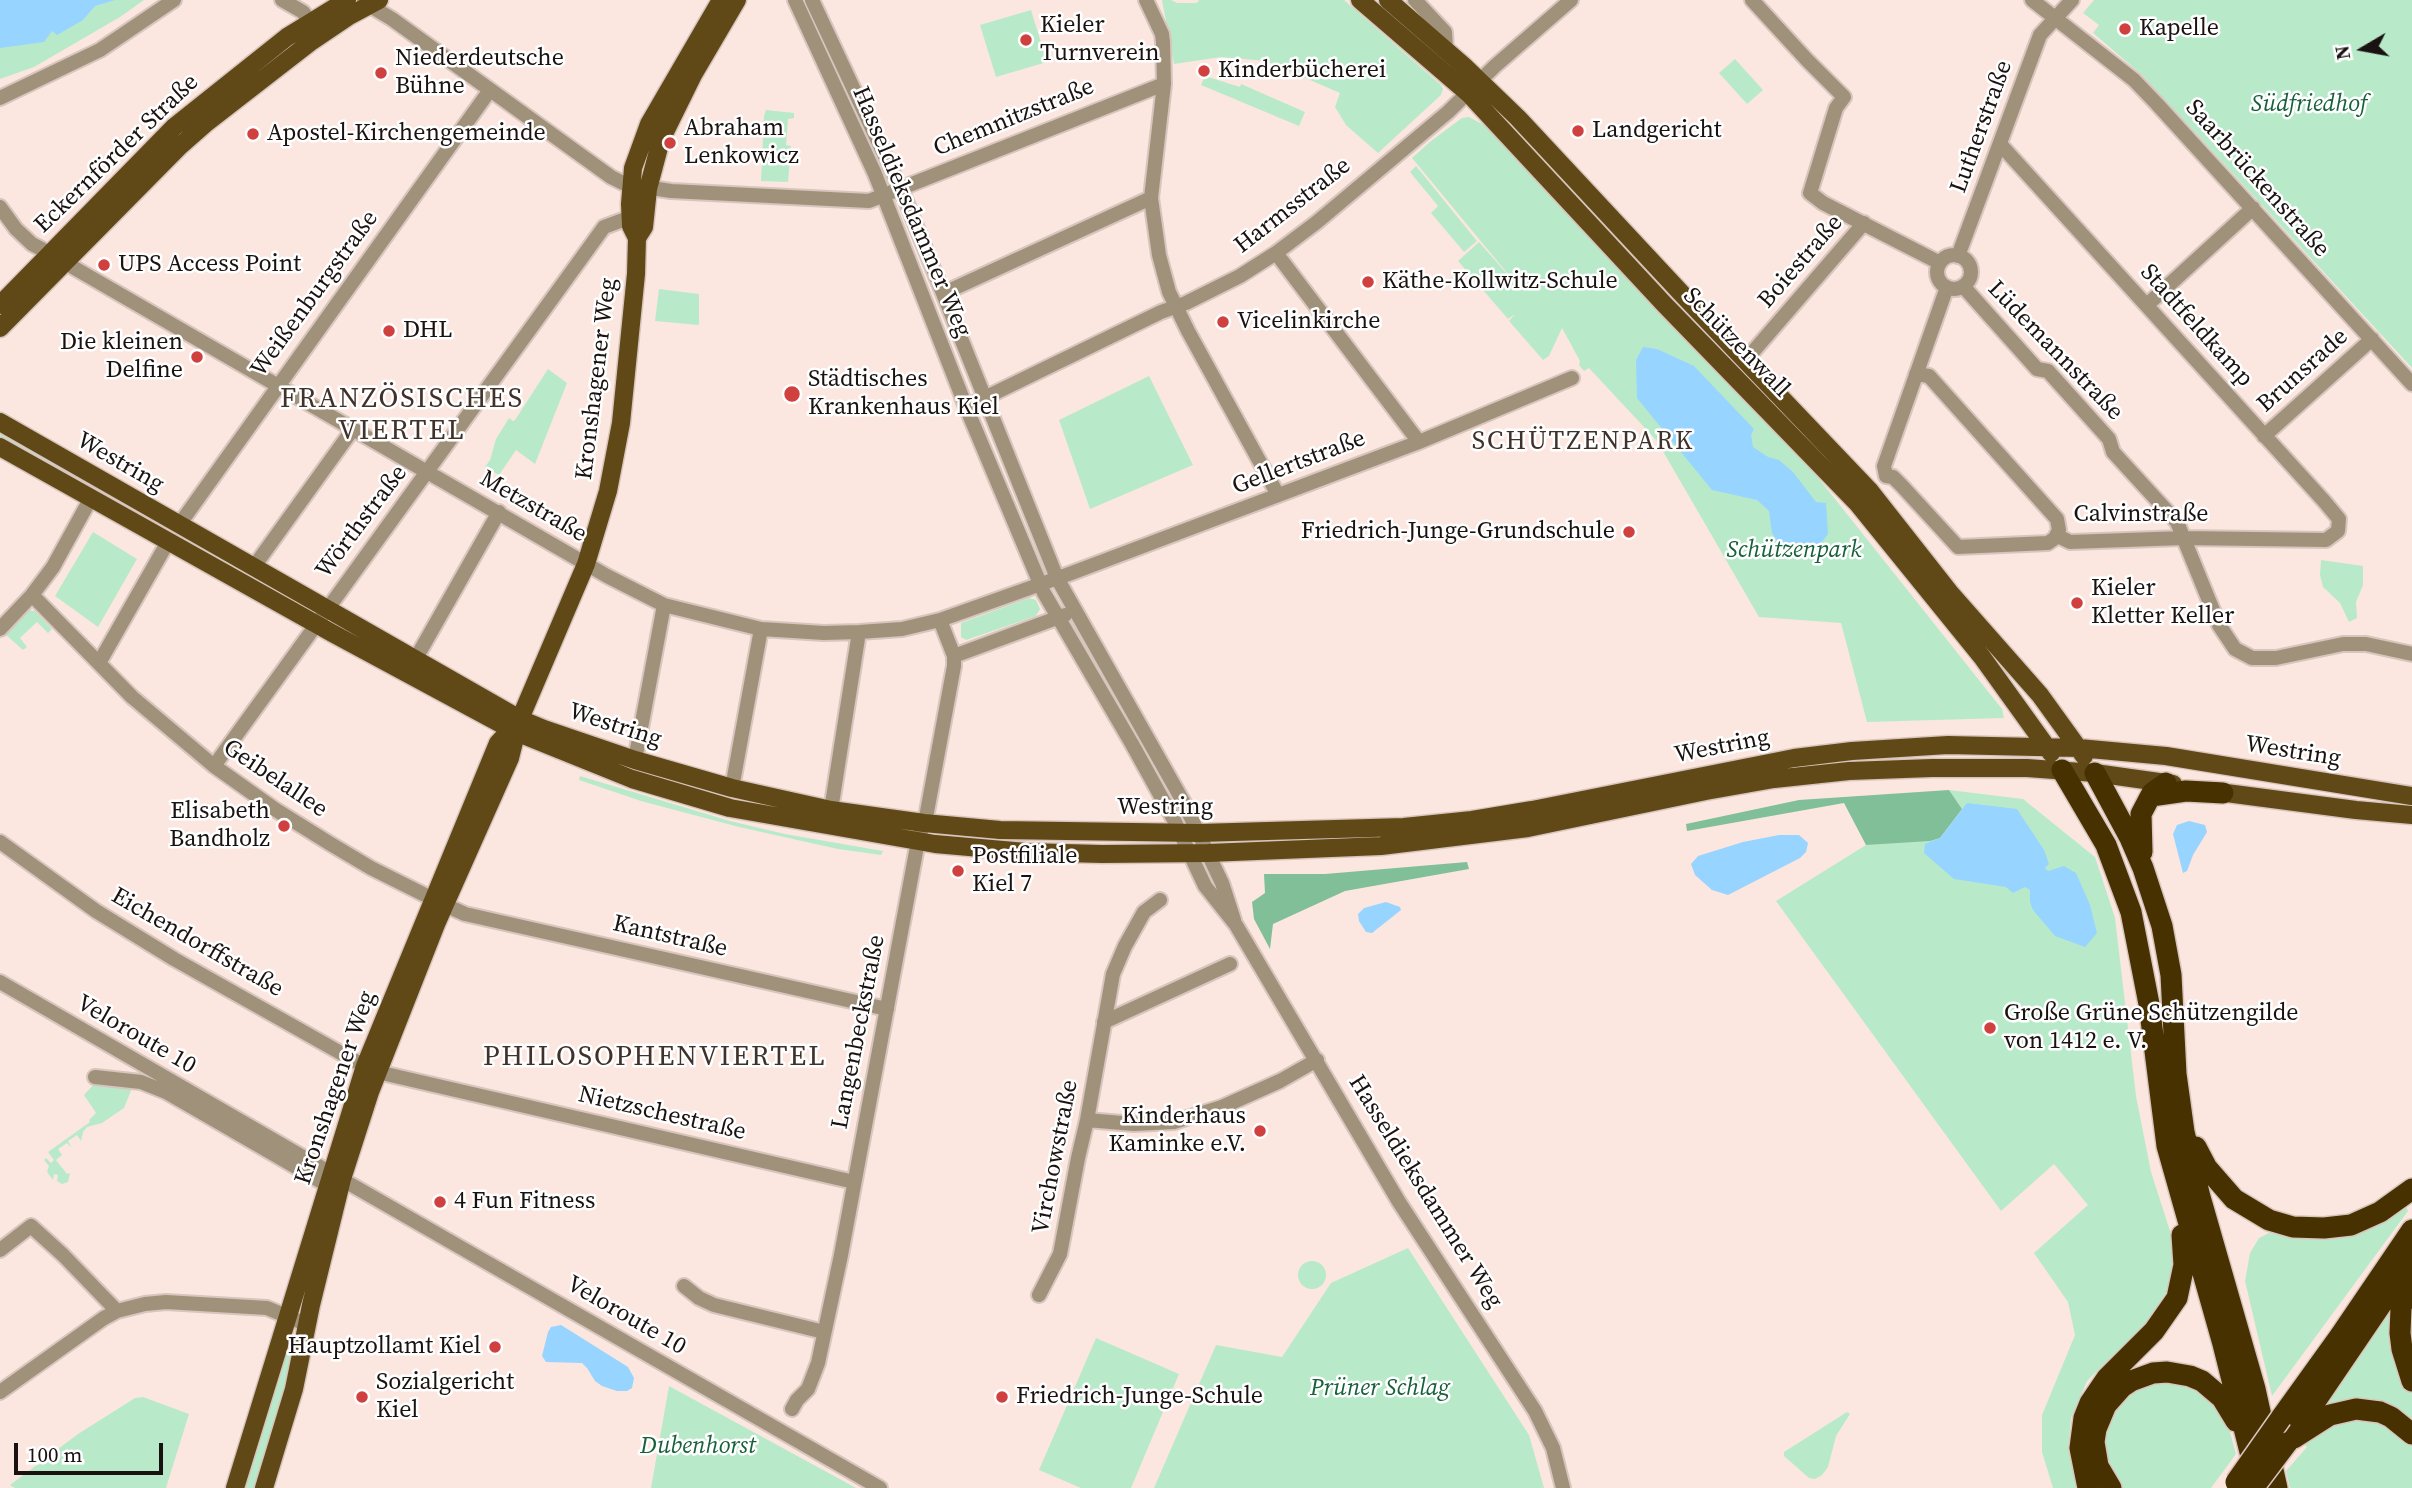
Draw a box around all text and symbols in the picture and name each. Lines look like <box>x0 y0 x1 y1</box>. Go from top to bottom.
place label: Kieler Turnverein <box>1040 12 1160 68</box>
north arrow <box>2328 14 2398 84</box>
place label: Kapelle <box>2139 15 2219 43</box>
marker: Kapelle <box>2117 21 2133 37</box>
marker: Kieler Turnverein <box>1018 32 1034 48</box>
text: N <box>2328 44 2356 62</box>
place label: Niederdeutsche Bühne <box>395 45 564 101</box>
place label: Kinderbücherei <box>1218 57 1386 85</box>
street label: Lutherstraße <box>1945 57 2019 197</box>
marker: Kinderbücherei <box>1196 63 1212 79</box>
marker: Niederdeutsche Bühne <box>373 65 389 81</box>
street label: Eckernförder Straße <box>29 68 205 240</box>
street label: Chemnitzstraße <box>929 73 1099 163</box>
street label: Hasseldieksdammer Weg <box>845 82 977 342</box>
park label: Südfriedhof <box>2251 91 2367 119</box>
street label: Saarbrückenstraße <box>2179 94 2335 264</box>
place label: Abraham Lenkowicz <box>684 115 799 171</box>
place label: Landgericht <box>1592 117 1722 145</box>
place label: Apostel-Kirchengemeinde <box>267 120 546 148</box>
marker: Landgericht <box>1570 123 1586 139</box>
marker: Apostel-Kirchengemeinde <box>245 126 261 142</box>
marker: Abraham Lenkowicz <box>662 135 678 151</box>
street label: Harmsstraße <box>1229 152 1357 260</box>
street label: Weißenburgstraße <box>245 205 385 383</box>
street label: Boiestraße <box>1753 209 1849 315</box>
place label: UPS Access Point <box>118 251 301 279</box>
marker: UPS Access Point <box>96 257 112 273</box>
street label: Stadtfeldkamp <box>2133 259 2259 393</box>
place label: Käthe-Kollwitz-Schule <box>1382 268 1618 296</box>
marker: Käthe-Kollwitz-Schule <box>1360 274 1376 290</box>
street label: Lüdemannstraße <box>1981 275 2129 427</box>
street label: Kronshagener Weg <box>570 276 624 482</box>
street label: Schützenwall <box>1677 282 1795 404</box>
place label: Vicelinkirche <box>1237 308 1380 336</box>
marker: Vicelinkirche <box>1215 314 1231 330</box>
place label: DHL <box>403 317 453 345</box>
marker: DHL <box>381 323 397 339</box>
street label: Brunsrade <box>2252 323 2354 419</box>
place label: Die kleinen Delfine <box>60 329 183 385</box>
marker: Die kleinen Delfine <box>189 349 205 365</box>
place label: Städtisches Krankenhaus Kiel <box>808 366 999 422</box>
district label: FRANZÖSISCHES VIERTEL <box>282 383 522 449</box>
marker: Städtisches Krankenhaus Kiel <box>782 384 802 404</box>
street label: Gellertstraße <box>1228 424 1370 502</box>
street label: Westring <box>71 426 169 500</box>
district label: SCHÜTZENPARK <box>1473 426 1693 458</box>
street label: Wörthstraße <box>310 460 414 584</box>
street label: Metzstraße <box>474 465 592 549</box>
street label: Calvinstraße <box>2074 501 2208 529</box>
place label: Friedrich-Junge-Grundschule <box>1301 518 1615 546</box>
marker: Friedrich-Junge-Grundschule <box>1621 524 1637 540</box>
park label: Schützenpark <box>1726 537 1862 565</box>
place label: Kieler Kletter Keller <box>2091 575 2234 631</box>
marker: Kieler Kletter Keller <box>2069 595 2085 611</box>
street label: Westring <box>565 697 665 755</box>
street label: Westring <box>1672 724 1772 770</box>
street label: Westring <box>2243 730 2343 774</box>
street label: Geibelallee <box>217 734 333 824</box>
street label: Westring <box>1117 794 1213 822</box>
place label: Elisabeth Bandholz <box>169 798 270 854</box>
marker: Elisabeth Bandholz <box>276 818 292 834</box>
place label: Postfiliale Kiel 7 <box>972 843 1078 899</box>
marker: Postfiliale Kiel 7 <box>950 863 966 879</box>
street label: Eichendorffstraße <box>106 882 288 1004</box>
street label: Kantstraße <box>610 910 730 964</box>
street label: Langenbeckstraße <box>826 933 892 1131</box>
street label: Kronshagener Weg <box>289 987 383 1189</box>
street label: Veloroute 10 <box>71 989 201 1081</box>
place label: Große Grüne Schützengilde von 1412 e. V. <box>2004 1000 2299 1056</box>
marker: Große Grüne Schützengilde von 1412 e. V. <box>1982 1020 1998 1036</box>
district label: PHILOSOPHENVIERTEL <box>485 1041 825 1075</box>
street label: Hasseldieksdammer Weg <box>1341 1070 1509 1314</box>
street label: Virchowstraße <box>1027 1077 1085 1237</box>
street label: Nietzschestraße <box>575 1081 749 1147</box>
place label: Kinderhaus Kaminke e.V. <box>1108 1103 1246 1159</box>
marker: Kinderhaus Kaminke e.V. <box>1252 1123 1268 1139</box>
place label: 4 Fun Fitness <box>454 1188 595 1216</box>
marker: 4 Fun Fitness <box>432 1194 448 1210</box>
street label: Veloroute 10 <box>561 1270 691 1362</box>
place label: Hauptzollamt Kiel <box>288 1333 481 1361</box>
marker: Hauptzollamt Kiel <box>487 1339 503 1355</box>
place label: Sozialgericht Kiel <box>376 1369 514 1425</box>
park label: Prüner Schlag <box>1310 1375 1450 1403</box>
place label: Friedrich-Junge-Schule <box>1016 1383 1263 1411</box>
marker: Sozialgericht Kiel <box>354 1389 370 1405</box>
marker: Friedrich-Junge-Schule <box>994 1389 1010 1405</box>
scale bar <box>18 1428 166 1472</box>
park label: Dubenhorst <box>640 1433 756 1461</box>
text: 100 m <box>27 1440 82 1469</box>

